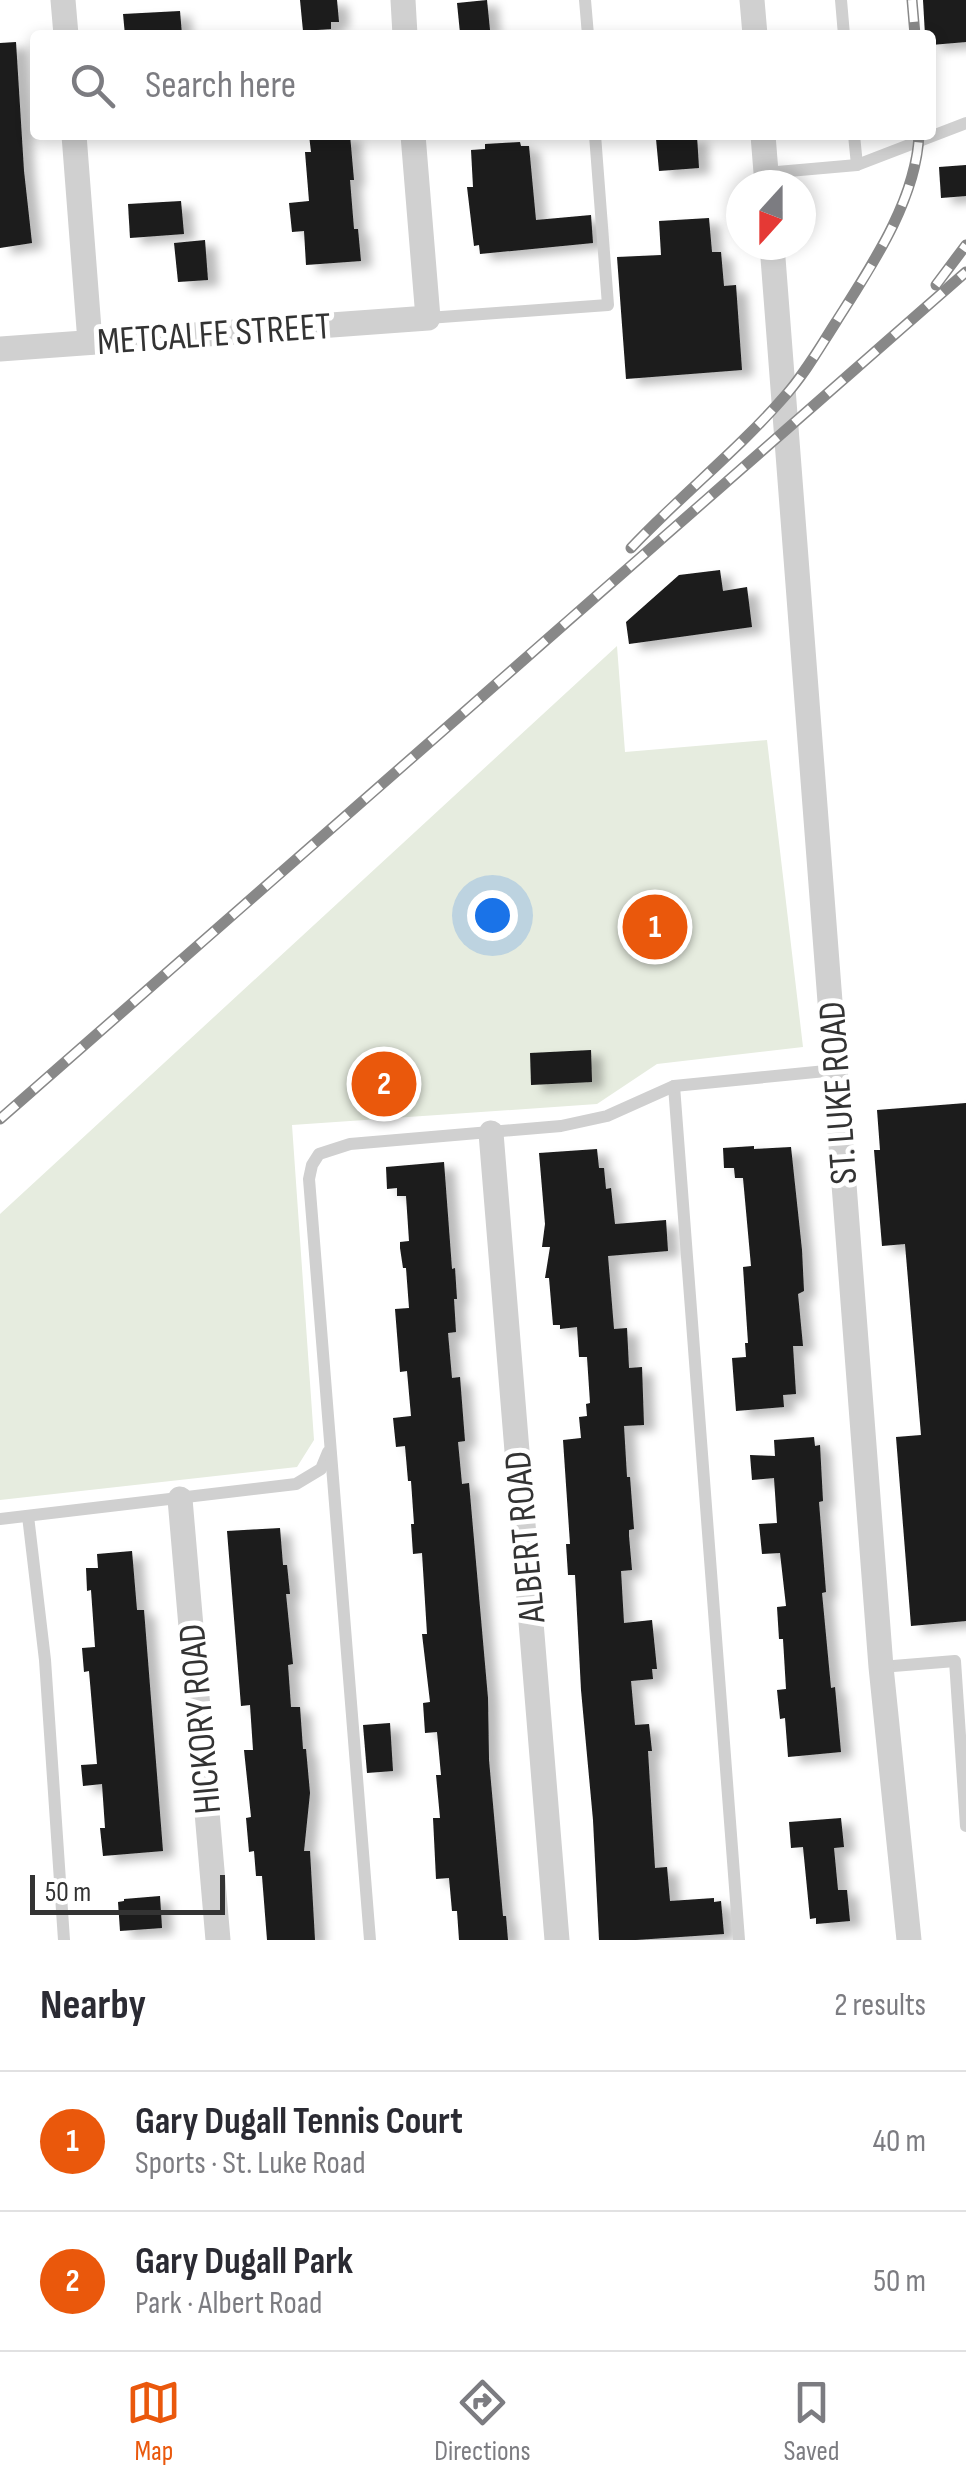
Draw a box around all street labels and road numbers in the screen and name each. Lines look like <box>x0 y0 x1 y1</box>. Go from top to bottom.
street label: METCALFE STREET <box>96 304 332 365</box>
street label: ST. LUKE ROAD <box>810 1000 867 1186</box>
street label: ALBERT ROAD <box>496 1449 555 1626</box>
street label: HICKORY ROAD <box>170 1622 231 1816</box>

